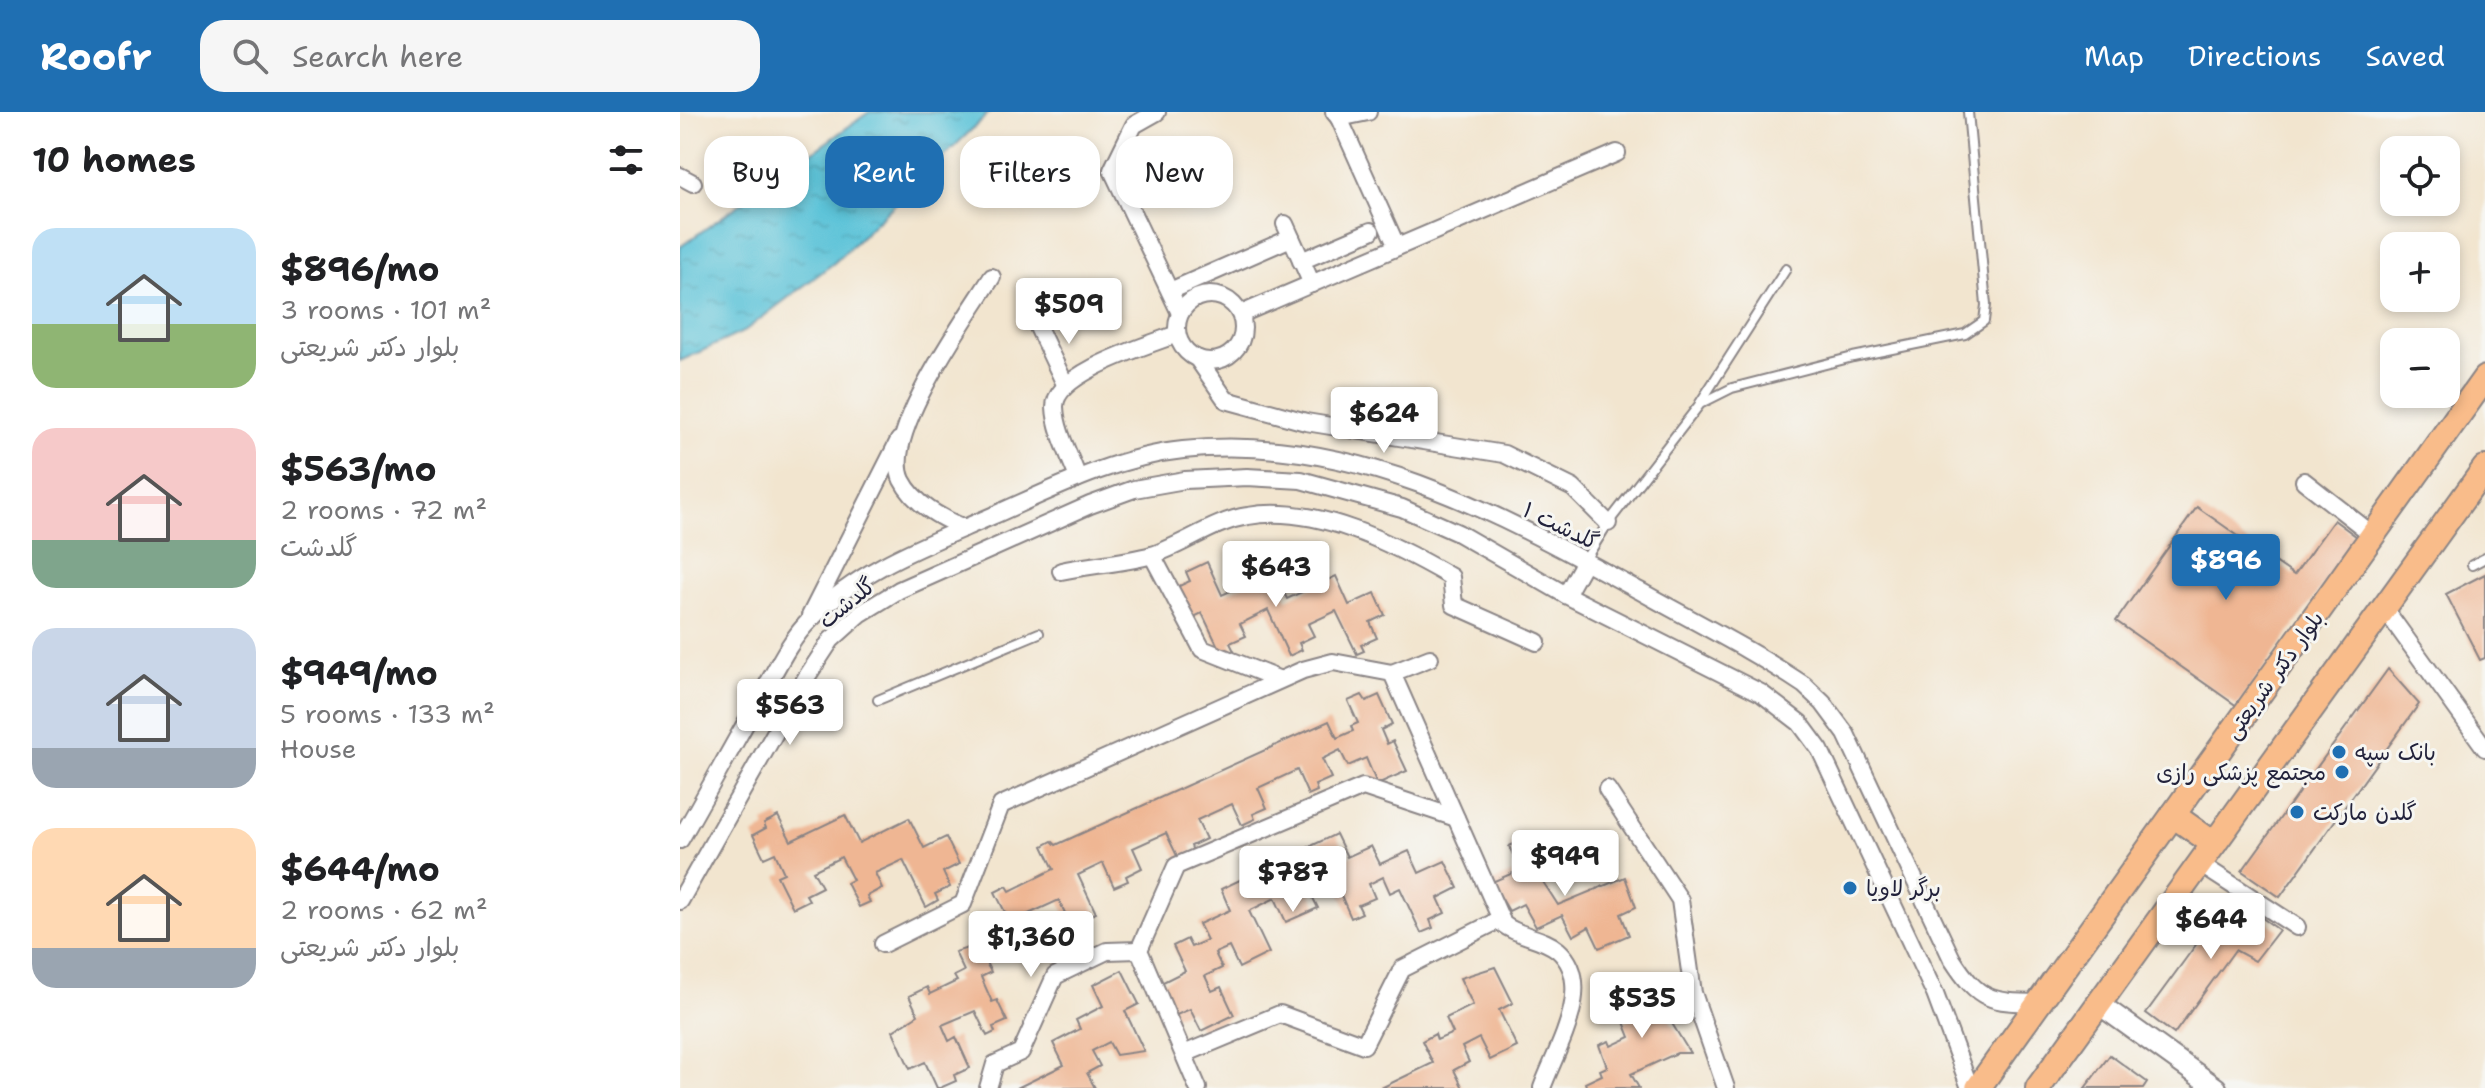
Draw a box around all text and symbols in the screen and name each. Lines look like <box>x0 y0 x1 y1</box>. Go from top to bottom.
search box <box>200 20 760 92</box>
text: Roofr <box>40 31 152 82</box>
icon: search <box>228 34 272 78</box>
text: Search here <box>292 36 463 77</box>
text: Map <box>2084 37 2144 75</box>
text: Directions <box>2188 37 2322 75</box>
text: Saved <box>2366 37 2445 75</box>
chip: Buy <box>704 136 809 208</box>
chip: Rent <box>825 136 944 208</box>
chip: Filters <box>960 136 1100 208</box>
chip: New <box>1116 136 1233 208</box>
map controls <box>2380 136 2460 408</box>
button: locate <box>2380 136 2460 216</box>
text: 10 homes <box>32 137 196 183</box>
icon: filters <box>604 138 648 182</box>
button: + <box>2380 232 2460 312</box>
text: $896/mo <box>280 246 440 292</box>
icon: home <box>96 260 192 356</box>
pin: $509 <box>1022 278 1116 346</box>
text: $509 <box>1034 286 1104 321</box>
text: 3 rooms · 101 m² <box>280 292 491 327</box>
button: − <box>2380 328 2460 408</box>
text: بلوار دکتر شریعتی <box>280 329 460 364</box>
pin: $624 <box>1337 387 1431 455</box>
text: $624 <box>1349 395 1419 430</box>
text: $563/mo <box>280 446 437 492</box>
icon: home <box>96 460 192 556</box>
text: 2 rooms · 72 m² <box>280 492 487 527</box>
street label: گلدشت ۱ <box>1518 495 1604 557</box>
text: گلدشت <box>280 529 357 564</box>
pin: $896 <box>2179 534 2273 602</box>
pin: $643 <box>1229 541 1323 609</box>
text: $896 <box>2190 542 2262 577</box>
text: $643 <box>1240 549 1312 584</box>
street label: گلدشت <box>812 571 882 635</box>
street label: بلوار دکتر شریعتی <box>2218 605 2330 745</box>
text: $949/mo <box>280 650 438 696</box>
icon: home <box>96 660 192 756</box>
pin: $563 <box>743 679 837 747</box>
text: $563 <box>755 687 825 722</box>
text: 5 rooms · 133 m² <box>280 696 495 731</box>
text: House <box>280 731 356 766</box>
place label: بانک سپه <box>2355 738 2436 767</box>
marker: بانک سپه <box>2330 743 2348 761</box>
place label: مجتمع پزشکی رازی <box>2156 758 2326 789</box>
marker: مجتمع پزشکی رازی <box>2333 763 2351 781</box>
place label: گلدن مارکت <box>2313 798 2417 827</box>
marker: گلدن مارکت <box>2288 803 2306 821</box>
pin: $949 <box>1518 830 1612 898</box>
text: $949 <box>1530 838 1600 873</box>
text: $644/mo <box>280 846 440 892</box>
pin: $787 <box>1246 846 1340 914</box>
text: $787 <box>1257 854 1329 889</box>
icon: home <box>96 860 192 956</box>
place label: برگر لاویا <box>1866 874 1941 903</box>
marker: برگر لاویا <box>1841 879 1859 897</box>
text: 2 rooms · 62 m² <box>280 892 488 927</box>
pin: $644 <box>2164 893 2258 961</box>
text: $644 <box>2175 901 2247 936</box>
pin: $1,360 <box>966 911 1096 979</box>
text: $1,360 <box>987 919 1075 954</box>
text: بلوار دکتر شریعتی <box>280 929 460 964</box>
pin: $535 <box>1595 972 1689 1040</box>
text: $535 <box>1608 980 1676 1015</box>

